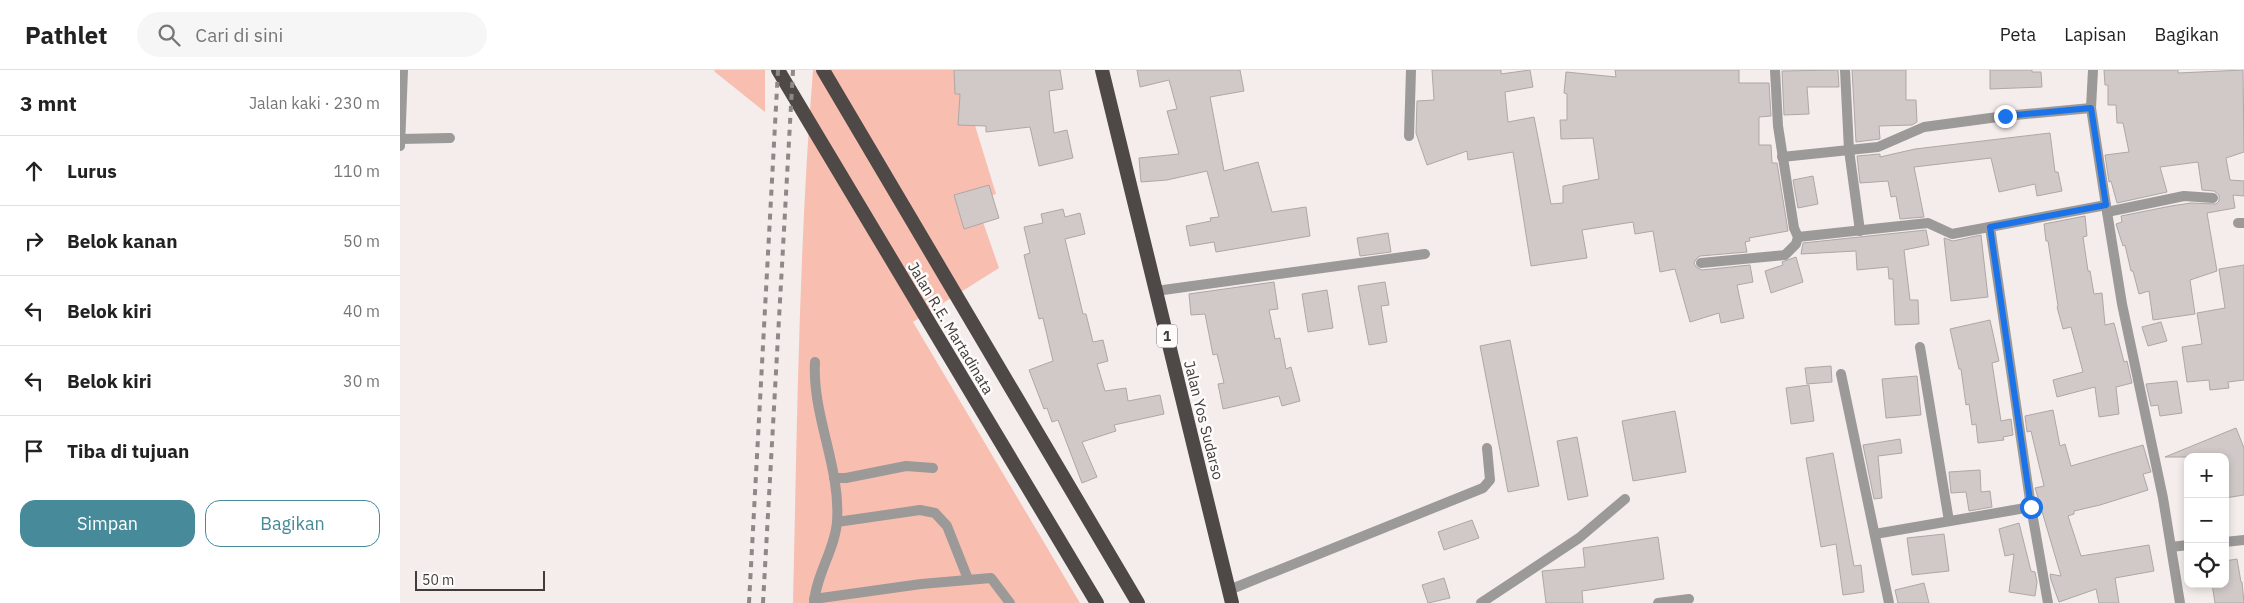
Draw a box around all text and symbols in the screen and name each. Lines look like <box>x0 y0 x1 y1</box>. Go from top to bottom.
search box <box>137 12 487 57</box>
text: Pathlet <box>25 19 107 51</box>
icon: search <box>155 21 183 49</box>
text: Cari di sini <box>195 23 283 47</box>
text: Peta <box>2000 23 2036 46</box>
text: Lapisan <box>2064 23 2126 46</box>
text: Bagikan <box>2154 23 2219 46</box>
text: 3 mnt <box>20 89 77 117</box>
text: Jalan kaki · 230 m <box>249 93 380 113</box>
route end <box>1994 105 2017 128</box>
icon: ahead <box>20 157 48 185</box>
text: Lurus <box>67 159 117 183</box>
text: 110 m <box>333 161 380 181</box>
icon: right <box>20 227 48 255</box>
text: Belok kanan <box>67 229 178 253</box>
text: 50 m <box>343 231 380 251</box>
street label: Jalan R.E. Martadinata <box>904 258 998 398</box>
icon: left <box>20 297 48 325</box>
text: Belok kiri <box>67 299 152 323</box>
text: 40 m <box>343 301 380 321</box>
road number: 1 <box>1157 325 1177 348</box>
street label: Jalan Yos Sudarso <box>1180 358 1228 482</box>
icon: left <box>20 367 48 395</box>
text: Belok kiri <box>67 369 152 393</box>
text: 30 m <box>343 371 380 391</box>
icon: arrive <box>20 437 48 465</box>
text: Tiba di tujuan <box>67 439 189 463</box>
map controls <box>2184 453 2229 588</box>
button: + <box>2184 453 2229 498</box>
route start <box>2020 496 2043 519</box>
button: − <box>2184 498 2229 543</box>
button: Simpan <box>20 500 195 547</box>
button: Bagikan <box>205 500 380 547</box>
button: locate <box>2184 543 2229 588</box>
scale bar <box>415 568 545 591</box>
text: 50 m <box>422 571 454 589</box>

